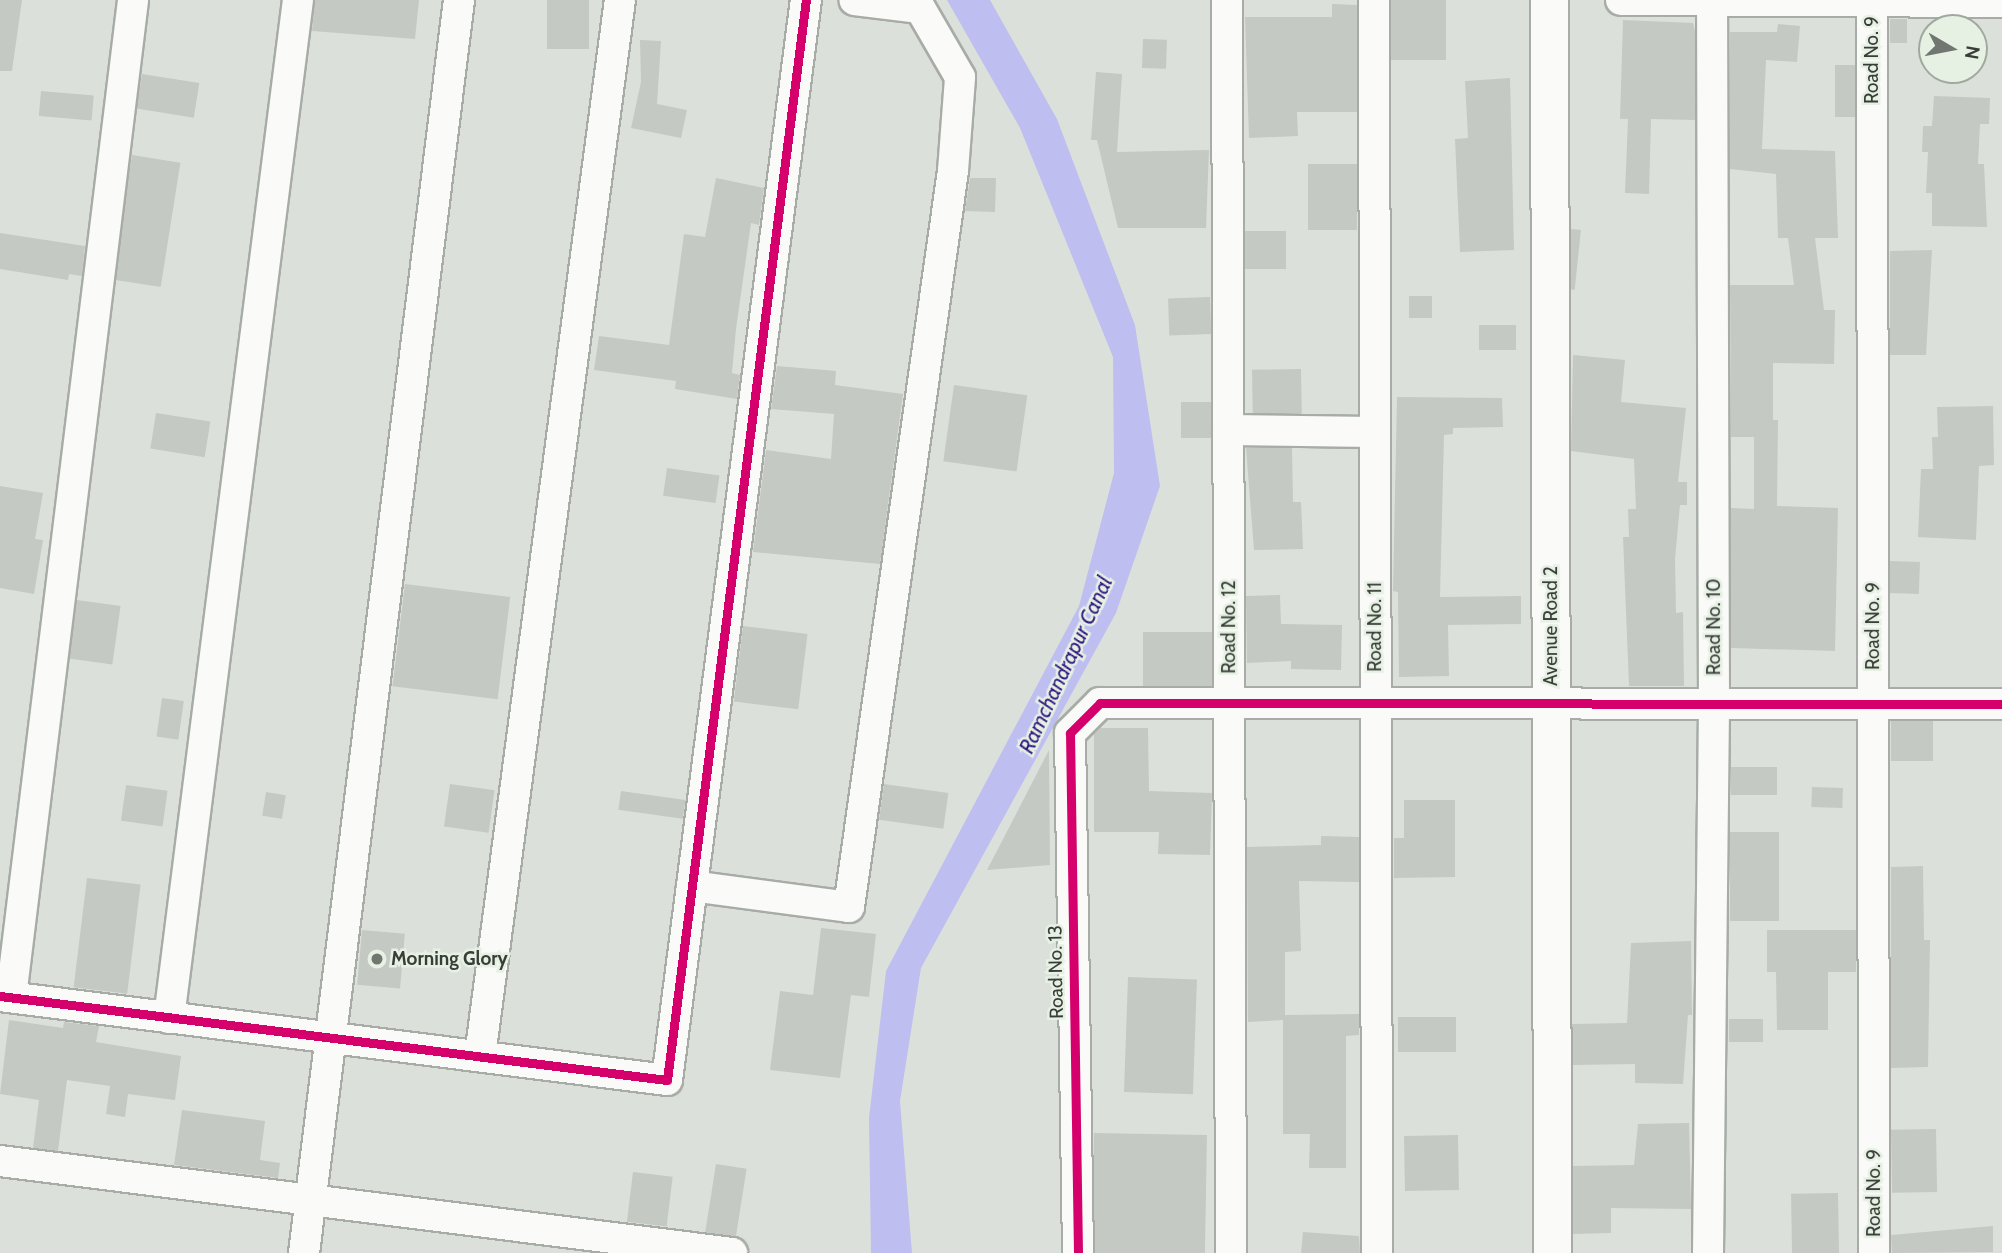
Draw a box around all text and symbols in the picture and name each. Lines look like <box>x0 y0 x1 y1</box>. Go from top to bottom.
north arrow <box>1918 14 1988 84</box>
street label: Road No. 9 <box>1861 16 1883 104</box>
text: N <box>1960 44 1985 61</box>
street label: Avenue Road 2 <box>1540 566 1562 686</box>
water label: Ramchandrapur Canal <box>1014 573 1118 757</box>
street label: Road No. 10 <box>1703 579 1725 675</box>
street label: Road No. 12 <box>1218 580 1240 674</box>
street label: Road No. 11 <box>1364 582 1386 672</box>
street label: Road No. 9 <box>1862 582 1884 670</box>
street label: Road No. 13 <box>1044 925 1068 1019</box>
place label: Morning Glory <box>391 948 508 970</box>
marker: Morning Glory <box>369 951 385 967</box>
street label: Road No. 9 <box>1863 1149 1885 1237</box>

